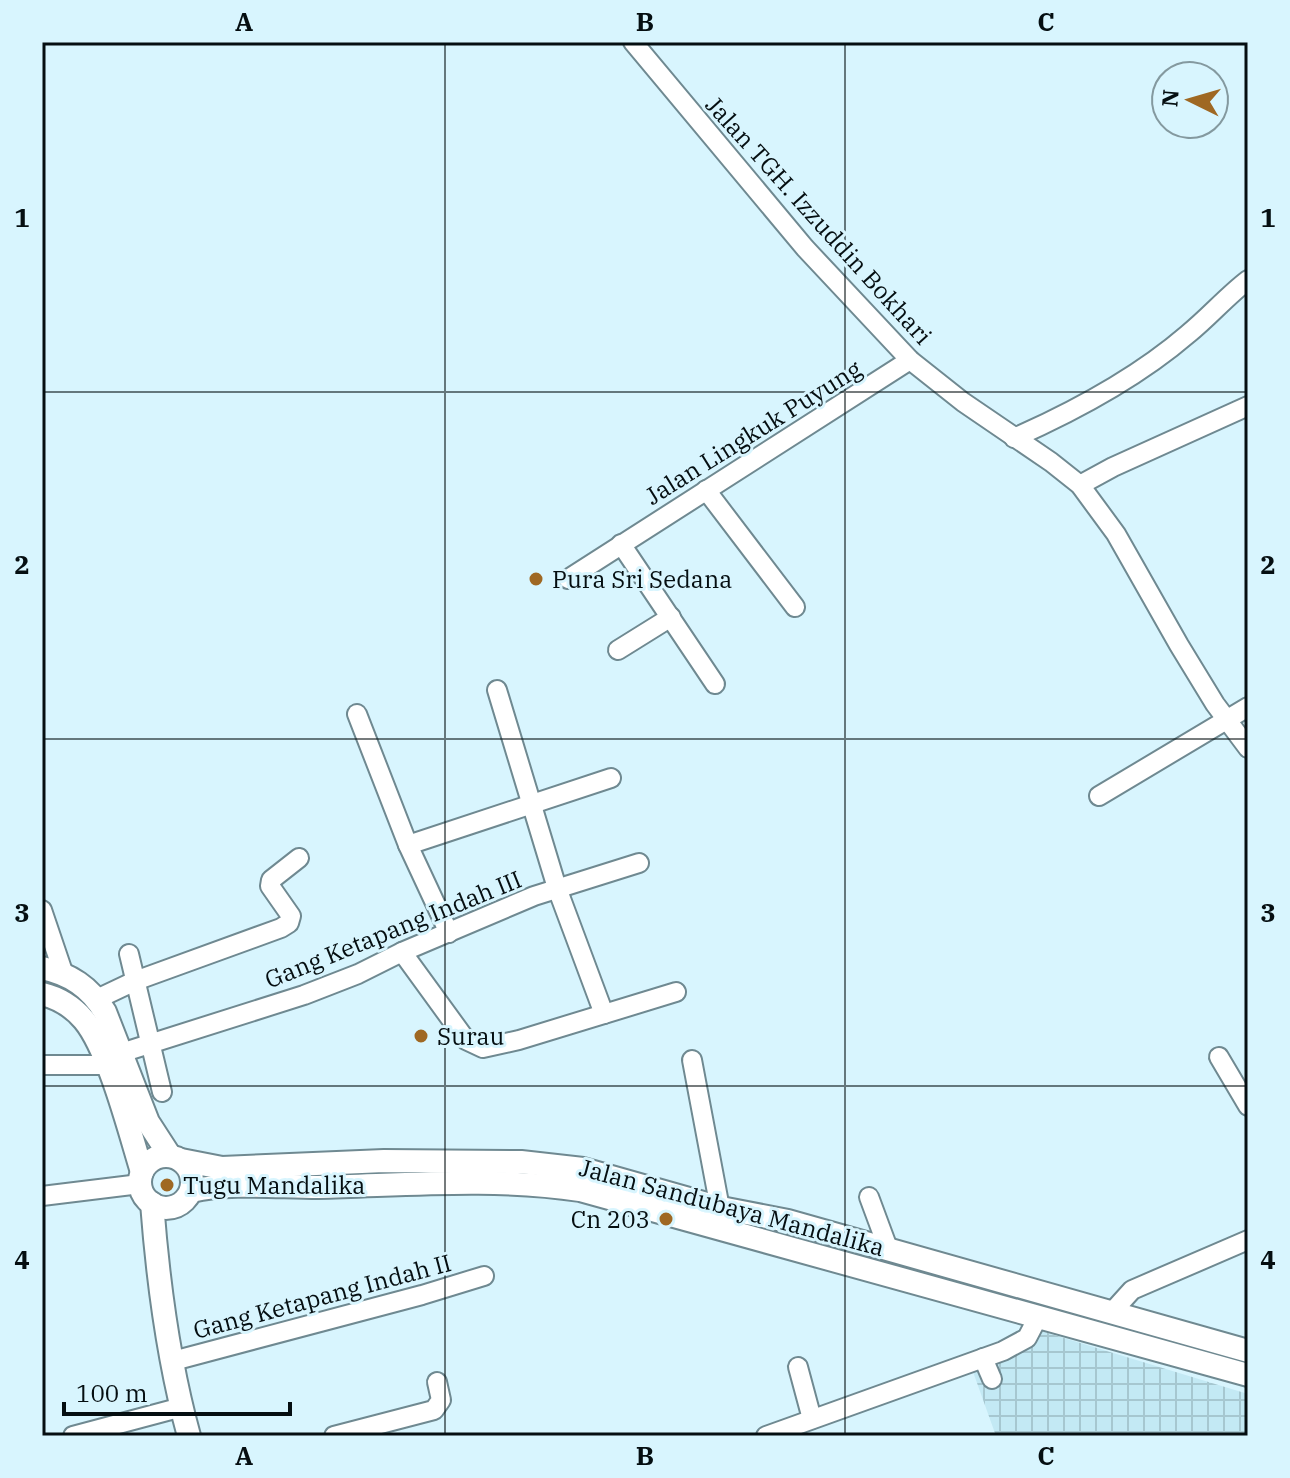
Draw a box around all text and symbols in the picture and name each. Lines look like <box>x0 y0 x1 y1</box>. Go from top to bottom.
text: A <box>235 4 253 38</box>
text: B <box>636 4 654 38</box>
text: C <box>1037 4 1055 38</box>
north arrow <box>1150 60 1230 140</box>
text: N <box>1154 88 1185 108</box>
street label: Jalan TGH. Izzuddin Bokhari <box>699 89 939 351</box>
text: 1 <box>14 200 30 234</box>
text: 1 <box>1260 200 1276 234</box>
street label: Jalan Lingkuk Puyung <box>639 352 867 512</box>
text: 2 <box>14 547 30 581</box>
text: 2 <box>1260 547 1276 581</box>
place label: Pura Sri Sedana <box>552 563 732 595</box>
marker: Pura Sri Sedana <box>527 570 545 588</box>
street label: Gang Ketapang Indah III <box>260 863 526 995</box>
text: 3 <box>14 895 30 929</box>
text: 3 <box>1260 895 1276 929</box>
place label: Surau <box>437 1020 505 1052</box>
marker: Surau <box>412 1027 430 1045</box>
street label: Jalan Sandubaya Mandalika <box>576 1151 888 1263</box>
place label: Tugu Mandalika <box>183 1169 365 1201</box>
marker: Tugu Mandalika <box>158 1176 176 1194</box>
place label: Cn 203 <box>571 1203 650 1235</box>
marker: Cn 203 <box>657 1210 675 1228</box>
text: 4 <box>14 1242 30 1276</box>
text: 4 <box>1260 1242 1276 1276</box>
street label: Gang Ketapang Indah II <box>189 1246 455 1346</box>
scale bar <box>64 1366 290 1416</box>
text: 100 m <box>76 1377 148 1409</box>
text: A <box>235 1438 253 1472</box>
text: B <box>636 1438 654 1472</box>
text: C <box>1037 1438 1055 1472</box>

